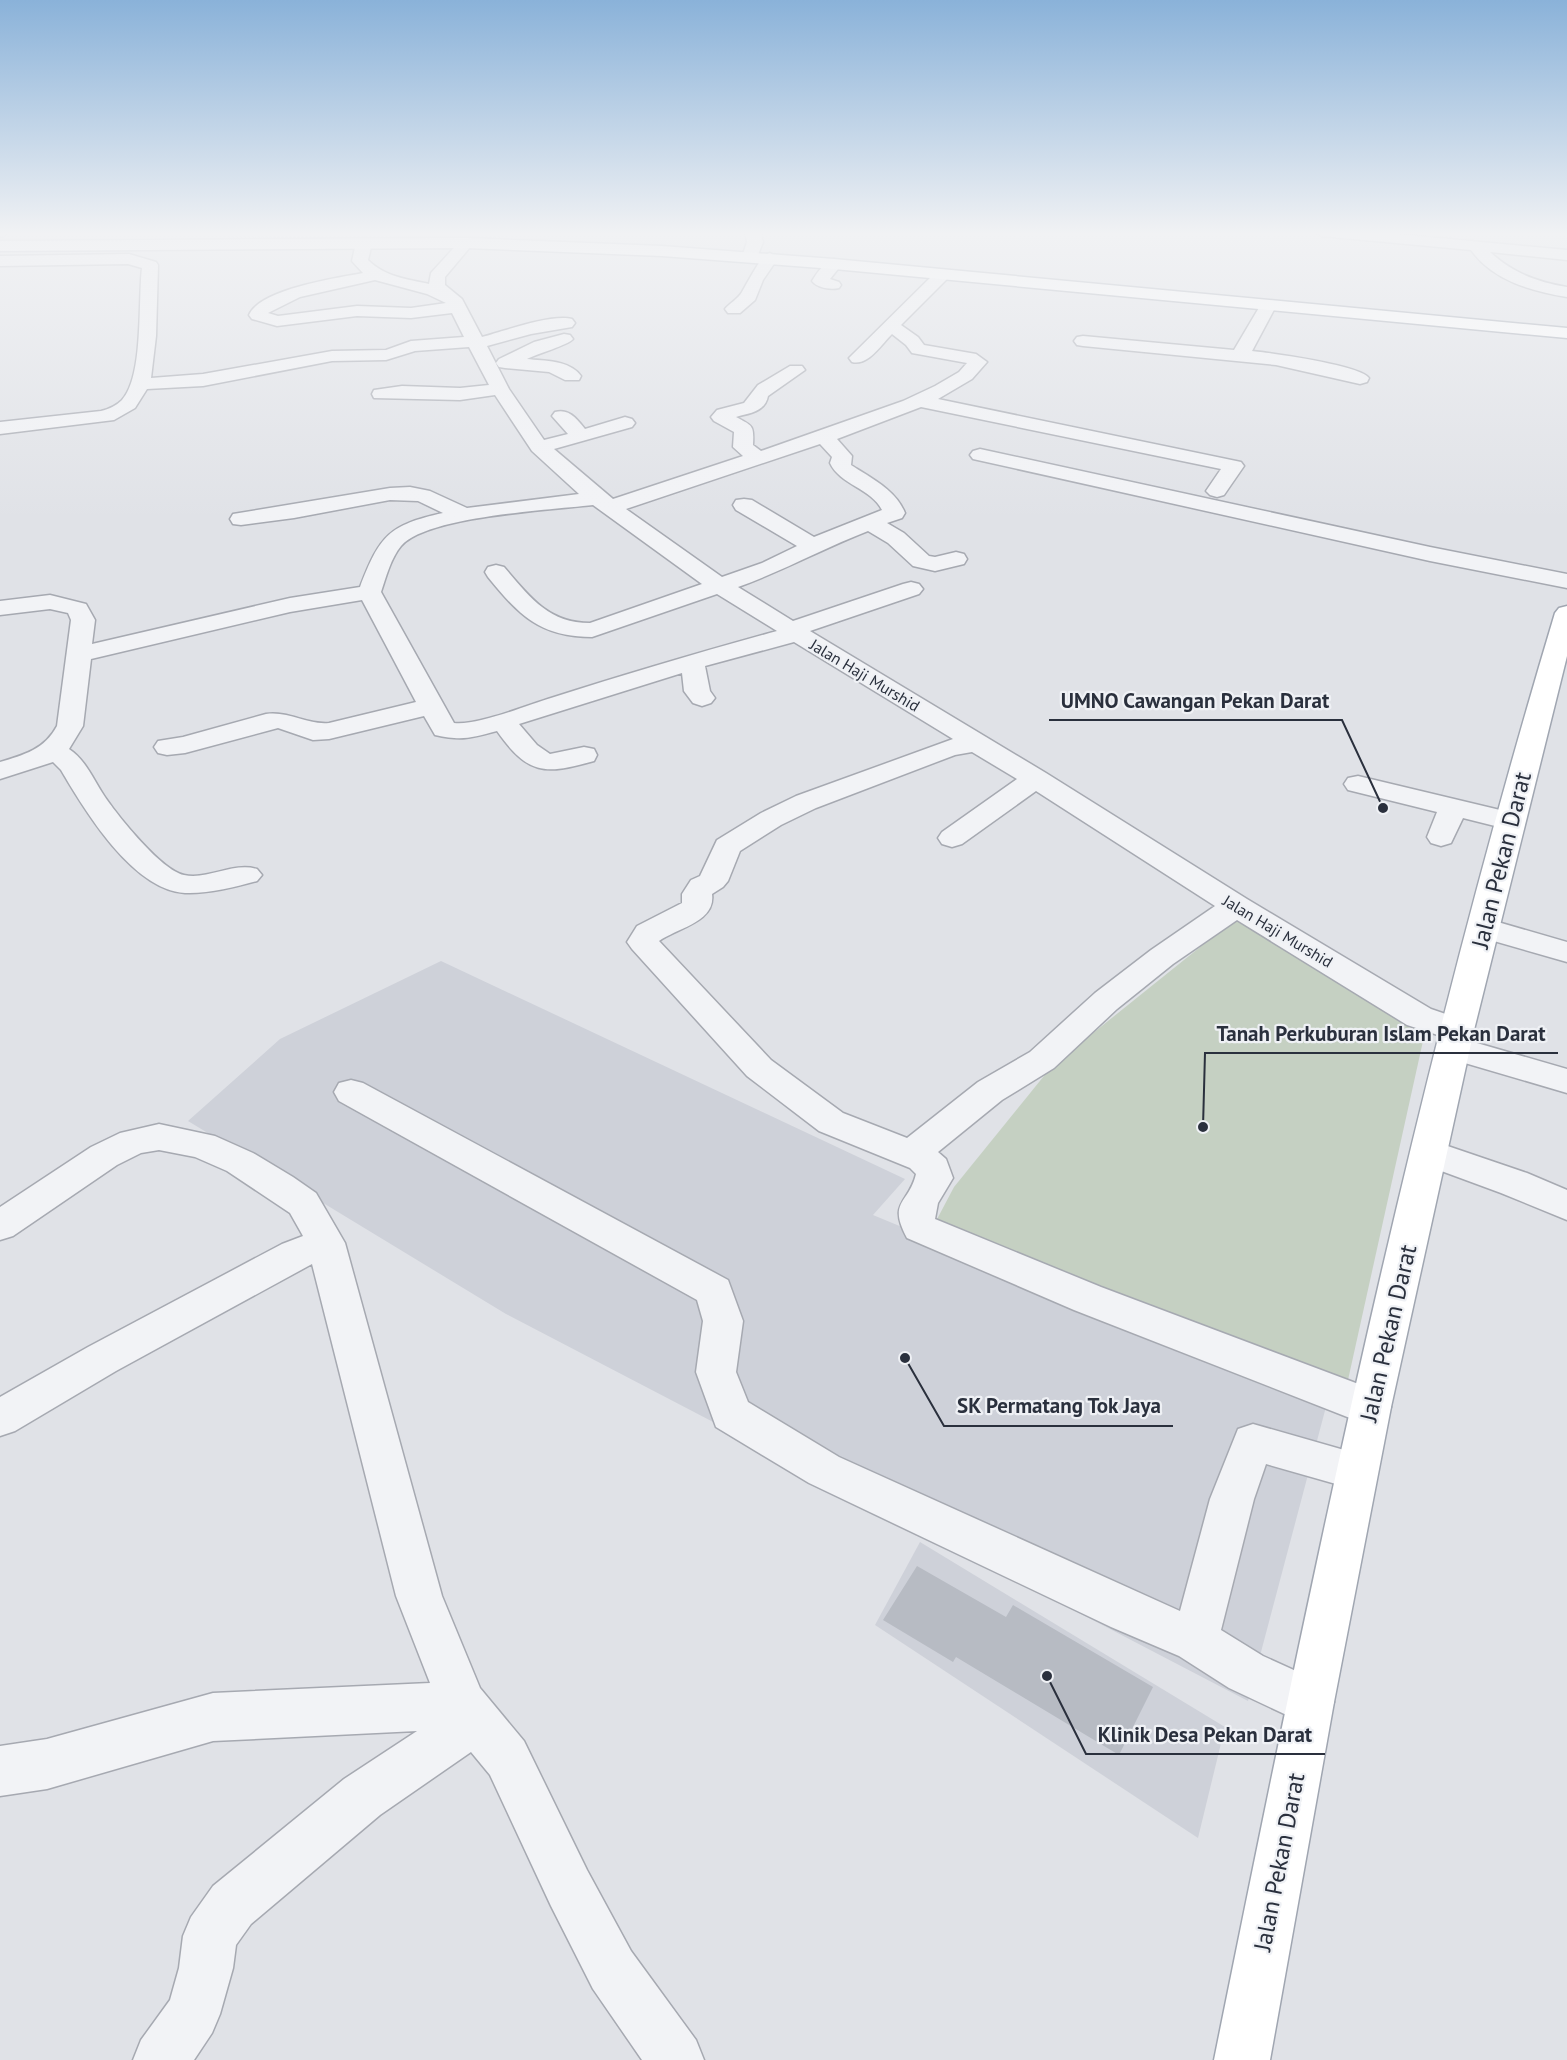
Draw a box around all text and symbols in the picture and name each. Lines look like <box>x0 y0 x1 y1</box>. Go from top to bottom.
street label: Jalan Haji Murshid <box>805 634 924 716</box>
callout: UMNO Cawangan Pekan Darat <box>1049 681 1342 720</box>
text: UMNO Cawangan Pekan Darat <box>1061 687 1330 714</box>
street label: Jalan Pekan Darat <box>1464 769 1538 952</box>
street label: Jalan Haji Murshid <box>1218 890 1337 972</box>
callout: Tanah Perkuburan Islam Pekan Darat <box>1205 1014 1558 1053</box>
text: Tanah Perkuburan Islam Pekan Darat <box>1217 1020 1546 1047</box>
street label: Jalan Pekan Darat <box>1352 1241 1423 1426</box>
callout: SK Permatang Tok Jaya <box>944 1387 1173 1426</box>
text: SK Permatang Tok Jaya <box>957 1392 1161 1419</box>
callout: Klinik Desa Pekan Darat <box>1086 1715 1325 1754</box>
text: Klinik Desa Pekan Darat <box>1098 1721 1313 1748</box>
street label: Jalan Pekan Darat <box>1246 1770 1311 1955</box>

